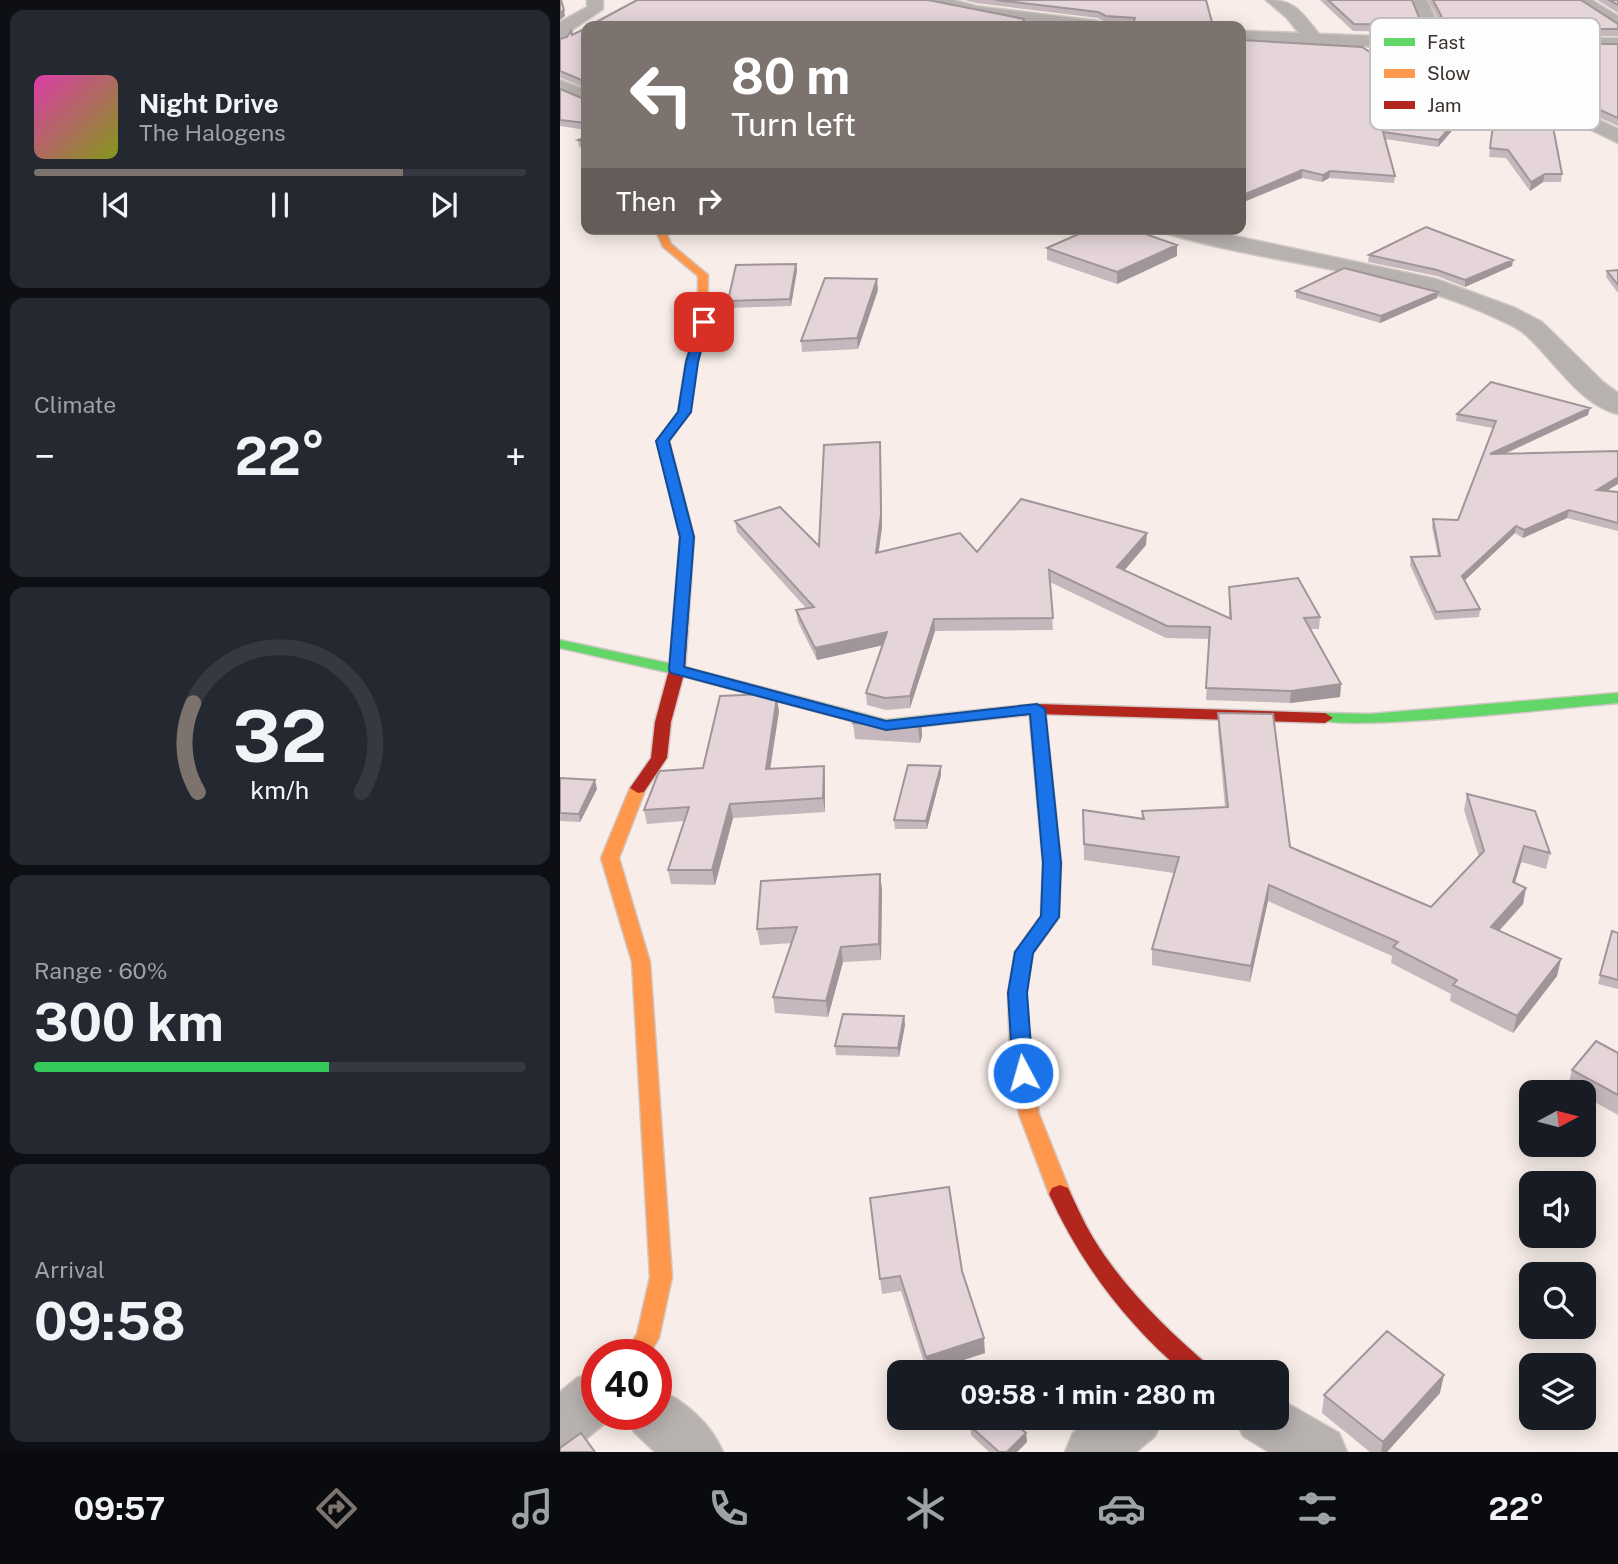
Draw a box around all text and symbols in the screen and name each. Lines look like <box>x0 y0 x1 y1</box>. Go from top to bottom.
legend <box>1370 18 1600 130</box>
text: Fast <box>1427 31 1465 53</box>
text: 80 m <box>731 47 850 105</box>
icon: left <box>616 49 707 140</box>
text: Slow <box>1427 62 1471 84</box>
text: Night Drive <box>139 88 279 119</box>
text: Jam <box>1427 94 1461 116</box>
text: Turn left <box>731 106 856 143</box>
text: The Halogens <box>139 119 286 146</box>
icon: right <box>690 182 728 220</box>
icon: previous <box>97 186 135 224</box>
icon: pause <box>261 186 299 224</box>
icon: next <box>425 186 463 224</box>
text: Then <box>616 186 676 217</box>
pin <box>674 292 734 352</box>
icon: arrive <box>685 303 723 341</box>
text: Climate <box>34 391 116 418</box>
text: 22° <box>235 426 325 487</box>
text: − <box>34 434 55 479</box>
text: + <box>505 434 526 479</box>
text: 32 <box>233 693 327 778</box>
text: km/h <box>251 775 309 805</box>
text: Range · 60% <box>34 957 167 984</box>
text: 300 km <box>34 992 224 1053</box>
position arrow <box>986 1036 1060 1110</box>
north arrow <box>1519 1080 1596 1157</box>
map controls <box>1519 1080 1596 1430</box>
button: sound <box>1519 1171 1596 1248</box>
text: Arrival <box>34 1256 105 1283</box>
button: search <box>1519 1262 1596 1339</box>
text: 09:58 <box>34 1291 186 1352</box>
speed limit sign: 40 <box>581 1339 672 1430</box>
button: layers <box>1519 1353 1596 1430</box>
text: 09:58 · 1 min · 280 m <box>960 1379 1216 1410</box>
icon: directions <box>312 1484 361 1533</box>
icon: music <box>508 1484 557 1533</box>
icon: phone <box>704 1484 753 1533</box>
icon: climate <box>901 1484 950 1533</box>
icon: car <box>1097 1484 1146 1533</box>
icon: filters <box>1293 1484 1342 1533</box>
text: 09:57 <box>74 1490 165 1527</box>
text: 22° <box>1489 1490 1544 1527</box>

